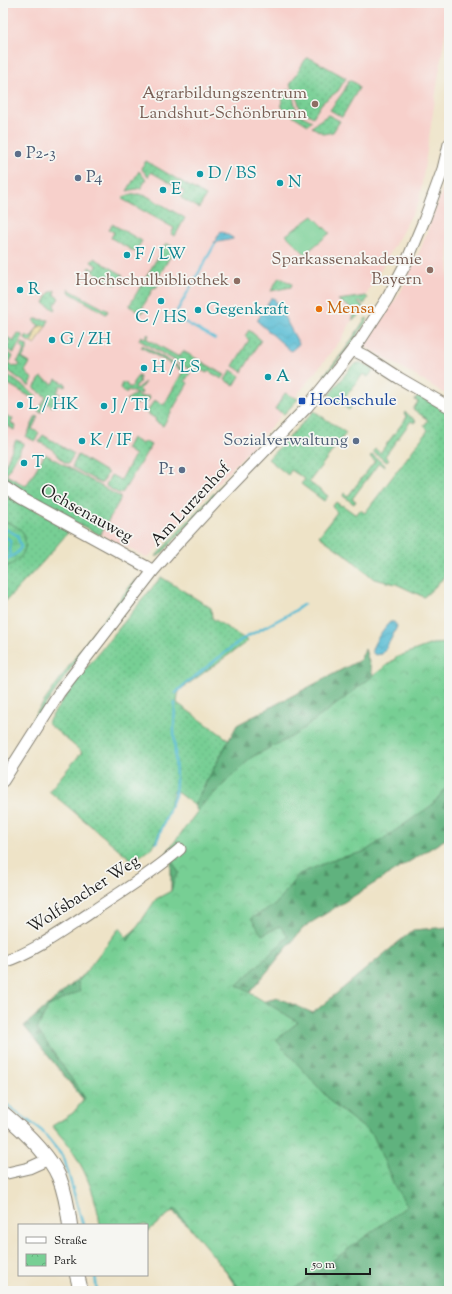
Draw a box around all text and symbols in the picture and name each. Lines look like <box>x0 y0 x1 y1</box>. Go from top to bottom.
place label: Agrarbildungszentrum Landshut-Schönbrunn <box>139 82 307 126</box>
marker: Agrarbildungszentrum Landshut-Schönbrunn <box>310 99 320 109</box>
place label: P2-3 <box>26 142 56 166</box>
marker: P2-3 <box>13 149 23 159</box>
place label: D / BS <box>208 162 257 186</box>
place label: P4 <box>86 166 103 190</box>
marker: D / BS <box>195 169 205 179</box>
place label: N <box>288 171 302 195</box>
marker: P4 <box>73 173 83 183</box>
place label: E <box>171 178 181 202</box>
marker: N <box>275 178 285 188</box>
marker: E <box>158 185 168 195</box>
place label: F / LW <box>135 243 186 267</box>
place label: Sparkassenakademie Bayern <box>271 248 422 292</box>
marker: F / LW <box>122 250 132 260</box>
marker: Sparkassenakademie Bayern <box>425 265 435 275</box>
place label: Hochschulbibliothek <box>75 269 229 293</box>
marker: Hochschulbibliothek <box>232 276 242 286</box>
place label: R <box>28 278 41 302</box>
marker: R <box>15 285 25 295</box>
marker: C / HS <box>156 296 166 306</box>
place label: Mensa <box>327 297 375 321</box>
place label: Gegenkraft <box>206 298 289 322</box>
marker: Mensa <box>314 304 324 314</box>
marker: Gegenkraft <box>193 305 203 315</box>
place label: C / HS <box>135 306 187 330</box>
place label: G / ZH <box>60 328 112 352</box>
marker: G / ZH <box>47 335 57 345</box>
place label: H / LS <box>152 356 200 380</box>
marker: H / LS <box>139 363 149 373</box>
place label: A <box>276 365 290 389</box>
marker: A <box>263 372 273 382</box>
place label: Hochschule <box>310 389 397 413</box>
place label: L / HK <box>28 393 78 417</box>
place label: J / TI <box>111 394 149 418</box>
marker: Hochschule <box>297 396 307 406</box>
marker: L / HK <box>15 400 25 410</box>
marker: J / TI <box>99 401 109 411</box>
place label: K / IF <box>90 429 132 453</box>
place label: Sozialverwaltung <box>223 429 348 453</box>
marker: K / IF <box>77 436 87 446</box>
marker: Sozialverwaltung <box>351 436 361 446</box>
place label: T <box>32 451 44 475</box>
street label: Am Lurzenhof <box>146 457 237 552</box>
marker: T <box>19 458 29 468</box>
place label: P1 <box>159 458 174 482</box>
marker: P1 <box>177 465 187 475</box>
street label: Ochsenauweg <box>35 479 137 549</box>
street label: Wolfsbacher Weg <box>23 850 145 940</box>
legend <box>18 1224 148 1276</box>
text: Straße <box>54 1232 88 1250</box>
scale bar <box>306 1250 370 1276</box>
text: Park <box>54 1252 77 1270</box>
text: 50 m <box>311 1256 335 1274</box>

